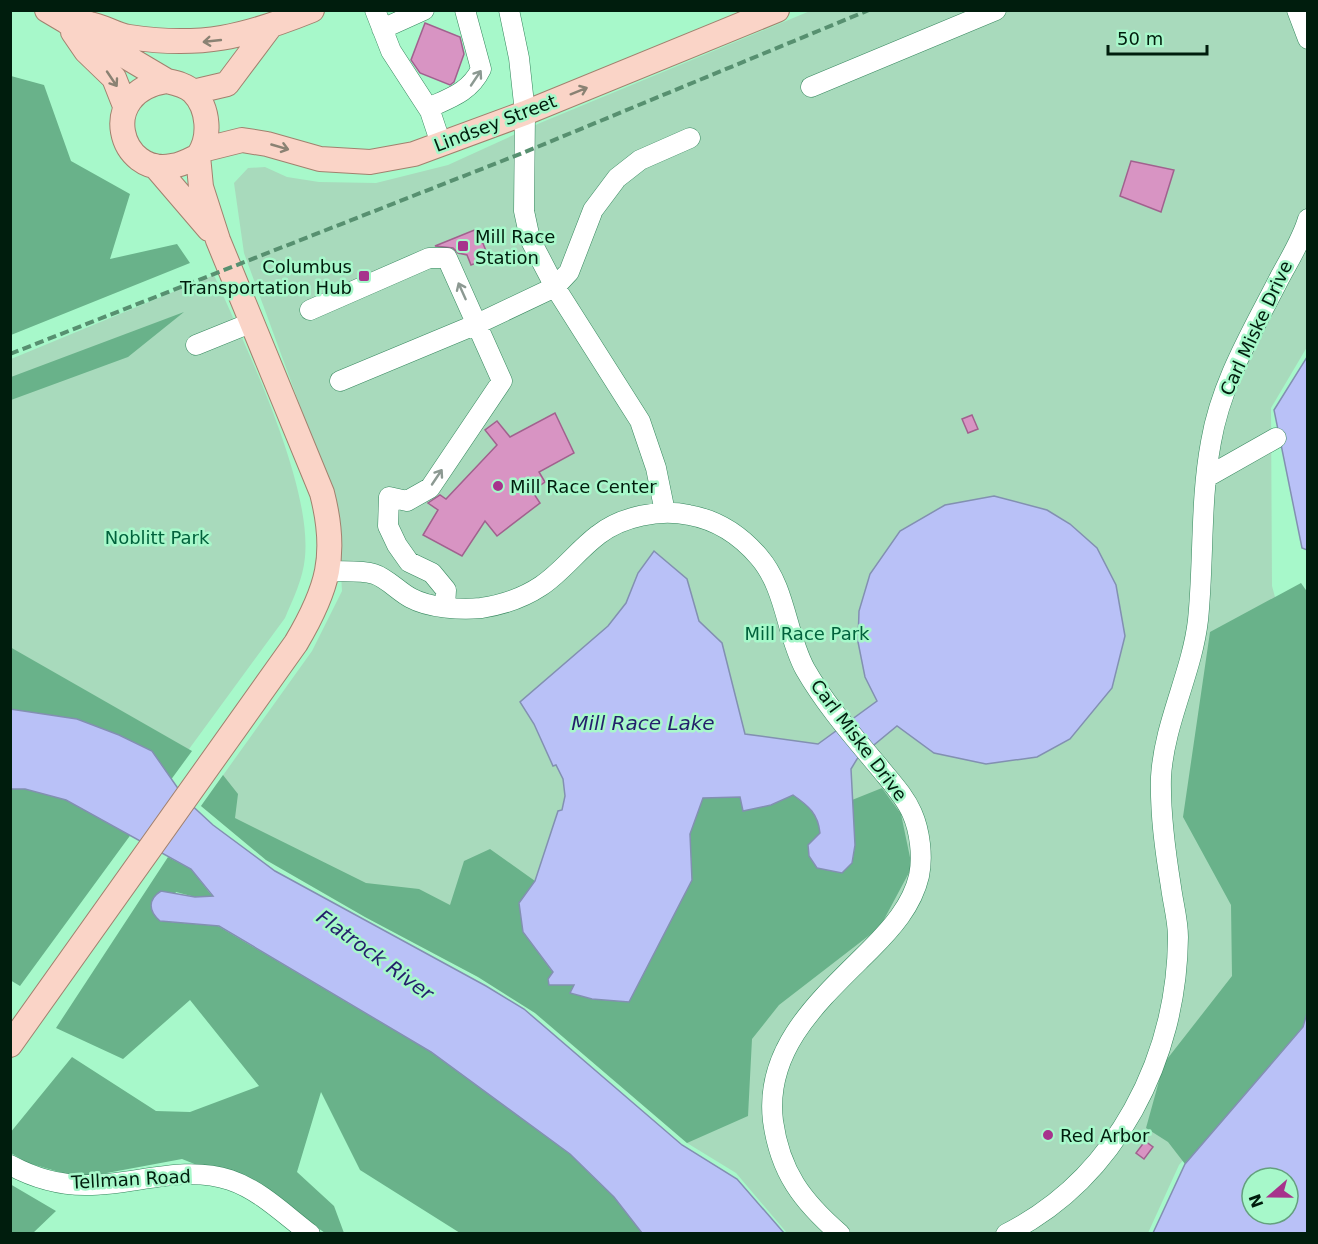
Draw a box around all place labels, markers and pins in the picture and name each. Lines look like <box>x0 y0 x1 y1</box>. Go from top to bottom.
place label: Mill Race Station <box>475 226 555 268</box>
marker: Mill Race Station <box>456 239 470 253</box>
place label: Columbus Transportation Hub <box>179 256 352 298</box>
marker: Columbus Transportation Hub <box>357 269 371 283</box>
place label: Mill Race Center <box>510 476 657 497</box>
marker: Mill Race Center <box>491 479 505 493</box>
place label: Red Arbor <box>1060 1125 1150 1146</box>
marker: Red Arbor <box>1041 1128 1055 1142</box>

